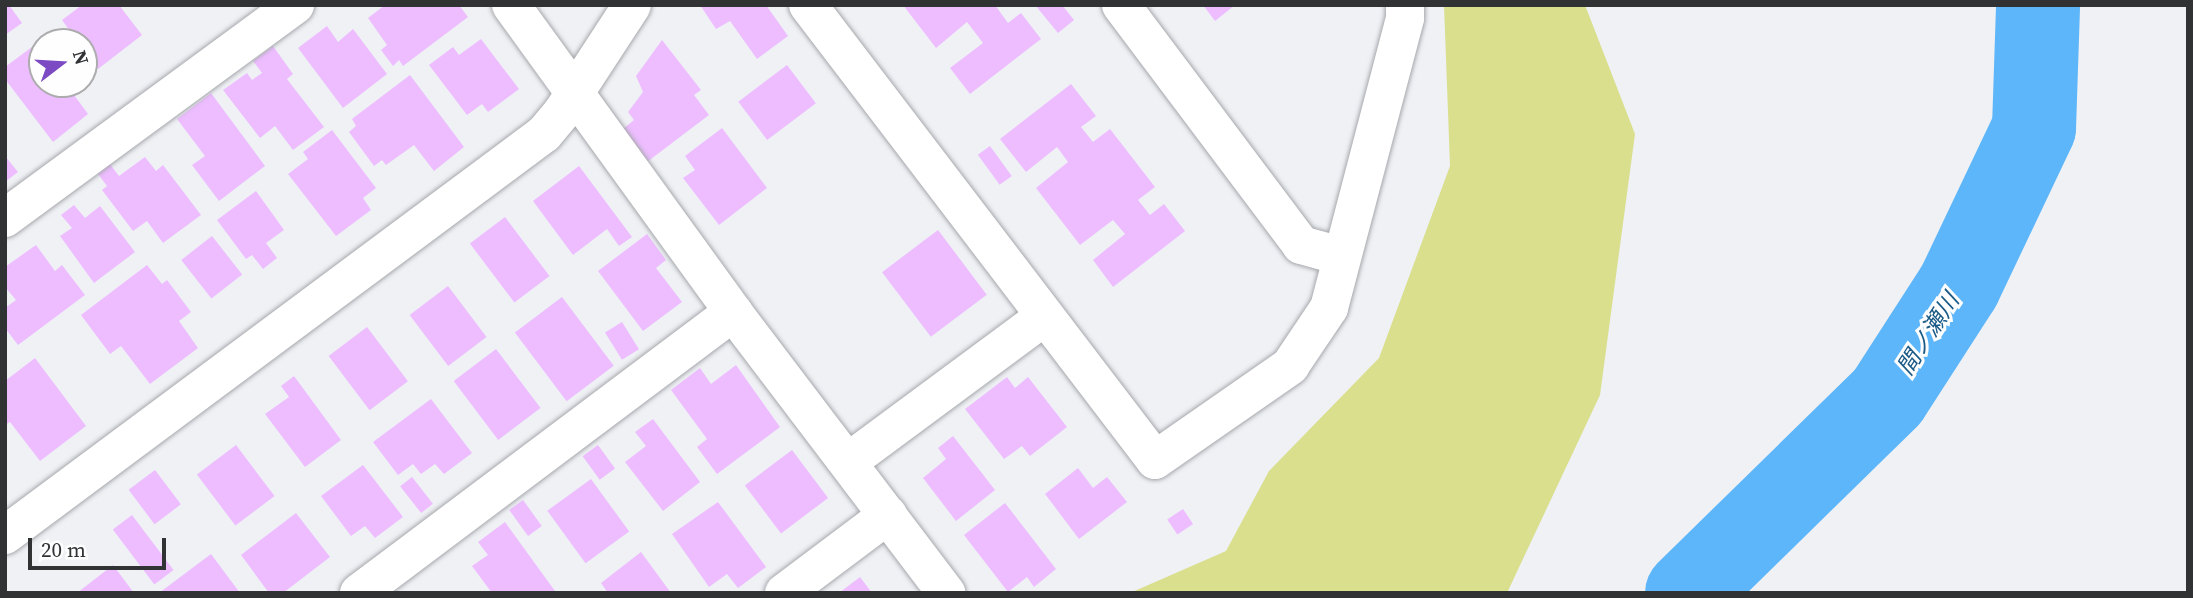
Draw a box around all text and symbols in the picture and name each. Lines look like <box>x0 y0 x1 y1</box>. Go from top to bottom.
north arrow <box>28 28 98 98</box>
text: N <box>67 47 96 68</box>
water label: 間ノ瀬川 <box>1891 288 1965 380</box>
scale bar <box>32 524 170 568</box>
text: 20 m <box>41 535 86 564</box>

